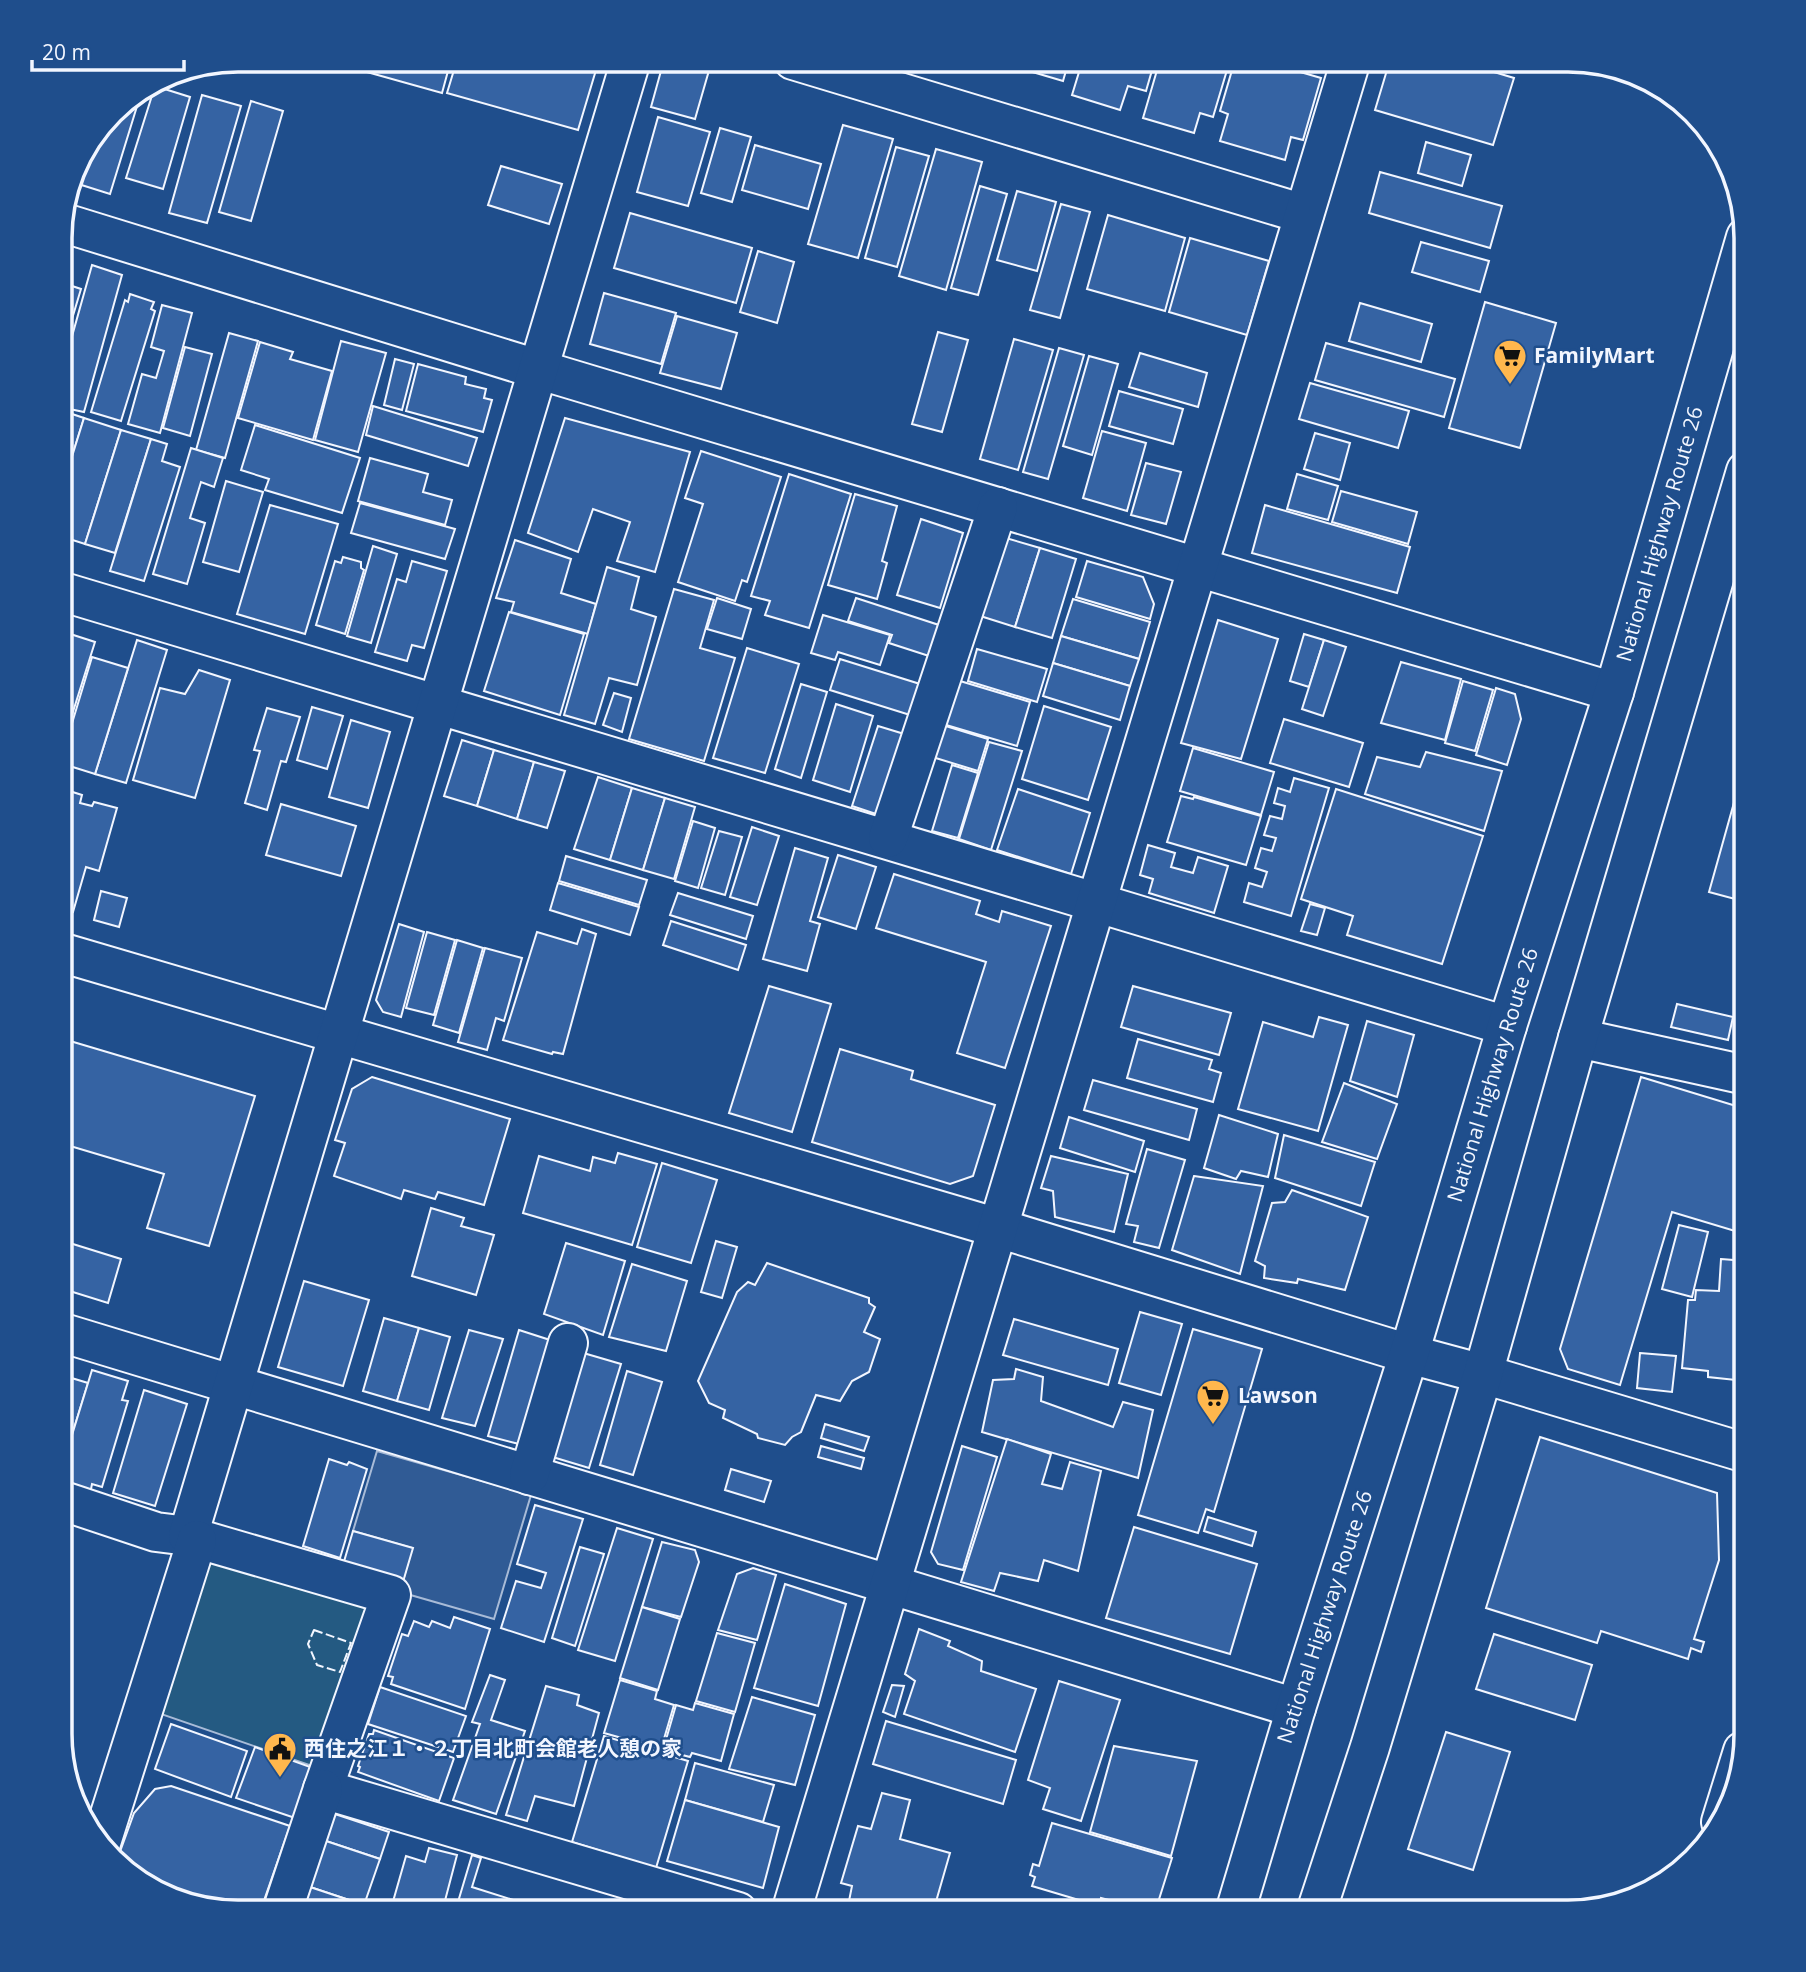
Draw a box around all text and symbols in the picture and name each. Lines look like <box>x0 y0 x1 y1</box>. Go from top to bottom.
scale bar <box>32 28 184 72</box>
text: 20 m <box>42 38 91 66</box>
supermarket icon: FamilyMart <box>1491 337 1529 386</box>
place label: FamilyMart <box>1534 341 1655 369</box>
street label: National Highway Route 26 <box>1609 403 1709 665</box>
street label: National Highway Route 26 <box>1440 944 1544 1205</box>
supermarket icon: Lawson <box>1194 1377 1232 1426</box>
place label: Lawson <box>1238 1381 1318 1409</box>
street label: National Highway Route 26 <box>1270 1487 1378 1747</box>
public building icon: 西住之江１・２丁目北町会館老人憩の家 <box>261 1730 299 1779</box>
place label: 西住之江１・２丁目北町会館老人憩の家 <box>304 1734 682 1762</box>

